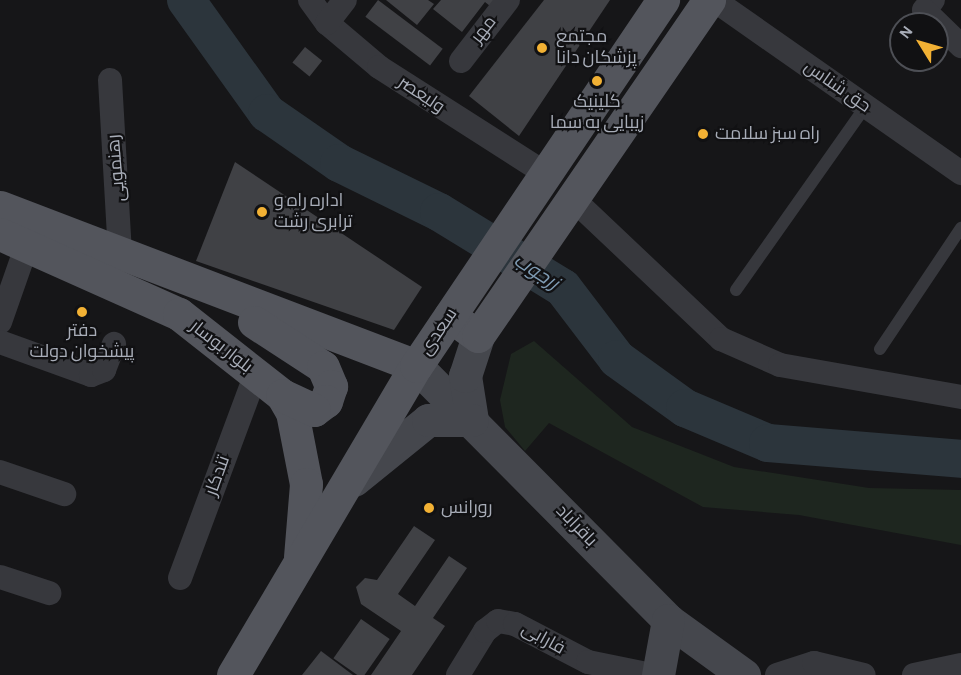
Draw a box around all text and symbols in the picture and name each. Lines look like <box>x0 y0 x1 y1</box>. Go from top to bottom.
street label: مهر <box>467 12 501 48</box>
north arrow <box>889 12 949 72</box>
text: N <box>896 23 916 42</box>
place label: مجتمع پزشکان دانا <box>556 27 637 70</box>
marker: مجتمع پزشکان دانا <box>533 39 551 57</box>
street label: حق شناس <box>800 56 874 118</box>
street label: ولیعصر <box>394 72 448 118</box>
marker: کلینیک زیبایی به سما <box>588 72 606 90</box>
place label: کلینیک زیبایی به سما <box>550 92 644 134</box>
place label: راه سبز سلامت <box>715 123 820 145</box>
marker: راه سبز سلامت <box>696 127 710 141</box>
street label: رهنمویی <box>103 133 131 203</box>
place label: اداره راه و ترابری رشت <box>274 191 353 234</box>
marker: اداره راه و ترابری رشت <box>255 205 269 219</box>
water label: زرجوب <box>509 249 563 295</box>
street label: سعدی <box>415 304 463 360</box>
marker: دفتر پیشخوان دولت <box>75 305 89 319</box>
street label: بلوار بوسار <box>185 316 257 378</box>
place label: دفتر پیشخوان دولت <box>30 321 134 364</box>
street label: تندکار <box>201 453 235 499</box>
place label: رورانس <box>441 497 492 519</box>
street label: باقرآباد <box>551 500 601 552</box>
marker: رورانس <box>422 501 436 515</box>
street label: فارابی <box>517 618 569 660</box>

